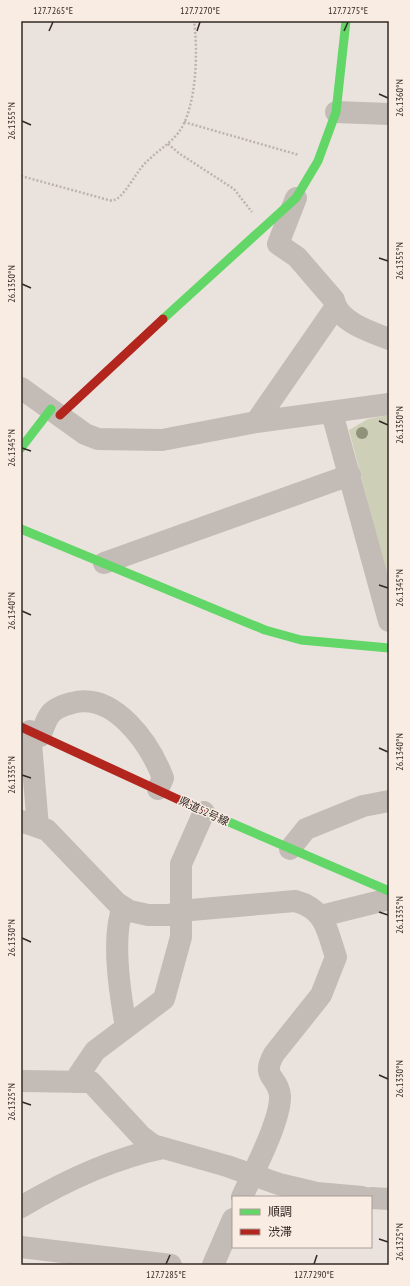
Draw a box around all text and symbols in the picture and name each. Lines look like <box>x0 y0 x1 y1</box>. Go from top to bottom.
text: 127.7265°E <box>33 4 73 17</box>
text: 127.7270°E <box>180 4 220 17</box>
text: 127.7275°E <box>328 4 368 17</box>
text: 26.1360°N <box>393 79 406 117</box>
text: 26.1355°N <box>5 102 18 140</box>
text: 26.1355°N <box>393 242 406 280</box>
text: 26.1350°N <box>5 265 18 303</box>
text: 26.1350°N <box>393 406 406 444</box>
text: 26.1345°N <box>5 429 18 467</box>
text: 26.1345°N <box>393 569 406 607</box>
text: 26.1340°N <box>5 592 18 630</box>
text: 26.1340°N <box>393 733 406 771</box>
text: 26.1335°N <box>5 756 18 794</box>
street label: 県道52号線 <box>177 793 231 829</box>
text: 26.1335°N <box>393 896 406 934</box>
text: 26.1330°N <box>5 919 18 957</box>
text: 26.1330°N <box>393 1060 406 1098</box>
text: 26.1325°N <box>5 1083 18 1121</box>
legend <box>232 1196 372 1248</box>
text: 順調 <box>268 1204 292 1219</box>
text: 26.1325°N <box>393 1223 406 1261</box>
text: 渋滞 <box>268 1224 292 1239</box>
text: 127.7285°E <box>146 1268 186 1281</box>
text: 127.7290°E <box>294 1268 334 1281</box>

